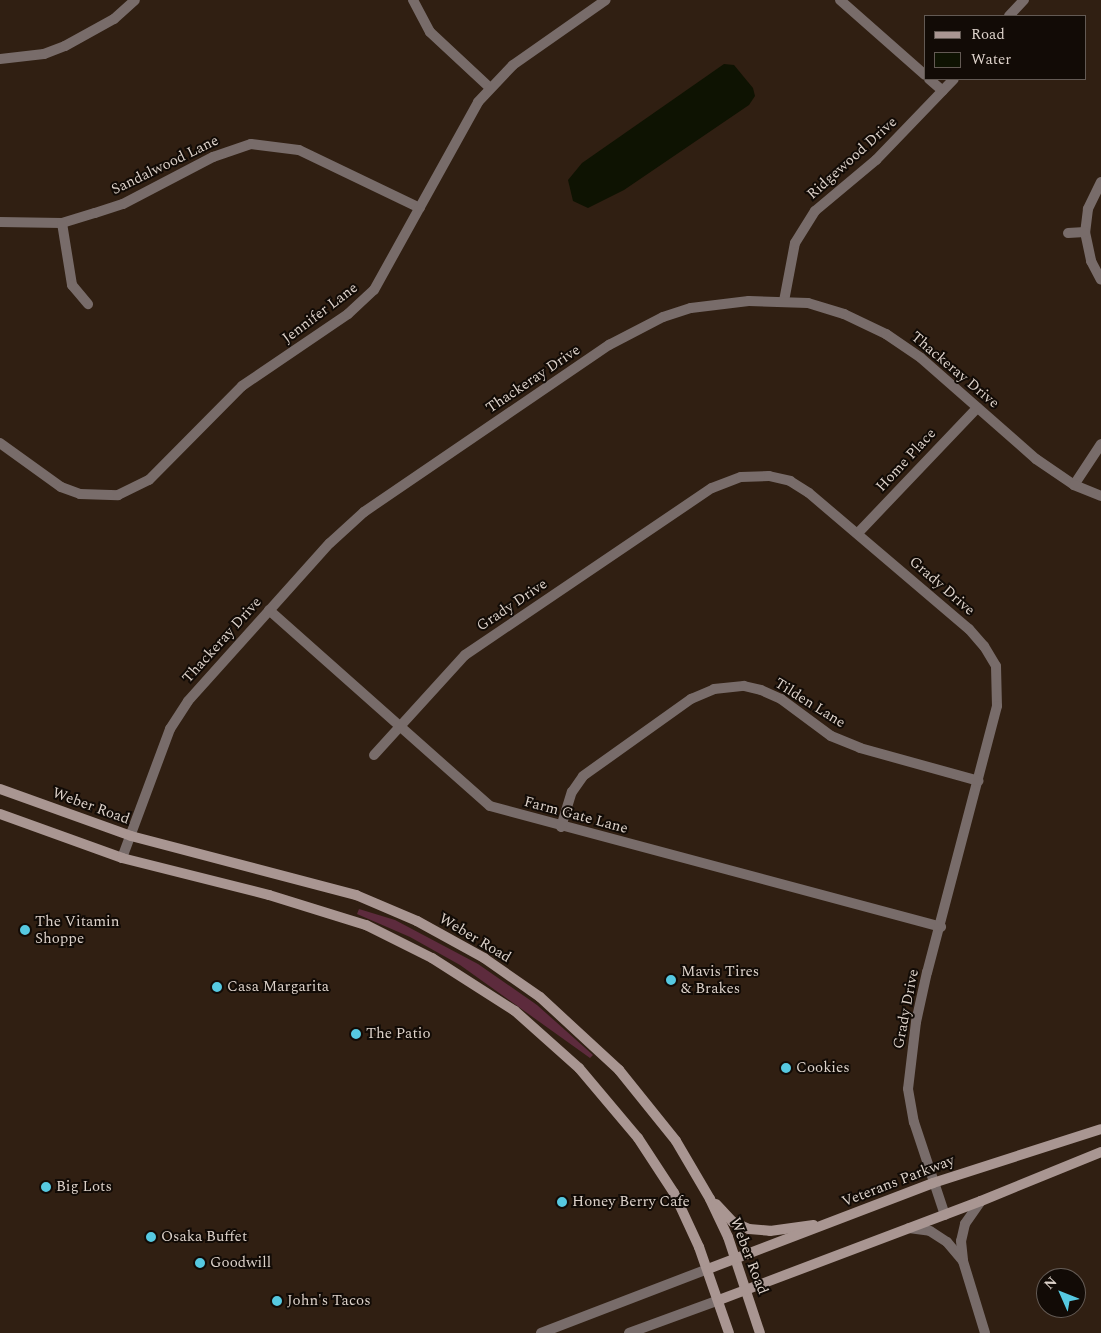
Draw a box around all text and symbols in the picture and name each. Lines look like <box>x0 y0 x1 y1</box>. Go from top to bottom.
legend <box>924 15 1086 80</box>
text: Road <box>971 23 1005 46</box>
text: Water <box>971 48 1011 71</box>
street label: Ridgewood Drive <box>803 113 901 203</box>
street label: Sandalwood Lane <box>108 131 222 199</box>
street label: Jennifer Lane <box>279 279 361 347</box>
street label: Thackeray Drive <box>907 328 1003 412</box>
street label: Thackeray Drive <box>483 341 583 417</box>
street label: Home Place <box>872 425 940 495</box>
street label: Grady Drive <box>906 553 978 619</box>
street label: Grady Drive <box>473 575 551 635</box>
street label: Thackeray Drive <box>179 593 265 687</box>
street label: Tilden Lane <box>771 674 849 732</box>
street label: Weber Road <box>50 784 132 828</box>
street label: Farm Gate Lane <box>522 792 630 838</box>
street label: Weber Road <box>436 909 514 967</box>
place label: The Vitamin Shoppe <box>35 912 120 947</box>
marker: The Vitamin Shoppe <box>19 924 31 936</box>
place label: Mavis Tires & Brakes <box>681 962 759 997</box>
street label: Grady Drive <box>889 968 923 1050</box>
marker: Mavis Tires & Brakes <box>665 974 677 986</box>
place label: Casa Margarita <box>227 978 329 996</box>
marker: Casa Margarita <box>211 981 223 993</box>
place label: The Patio <box>366 1025 431 1043</box>
marker: The Patio <box>350 1028 362 1040</box>
place label: Cookies <box>796 1059 850 1077</box>
marker: Cookies <box>780 1062 792 1074</box>
street label: Veterans Parkway <box>839 1151 957 1211</box>
place label: Big Lots <box>56 1178 112 1196</box>
marker: Big Lots <box>40 1181 52 1193</box>
place label: Honey Berry Cafe <box>572 1193 690 1211</box>
marker: Honey Berry Cafe <box>556 1196 568 1208</box>
street label: Weber Road <box>726 1215 772 1297</box>
place label: Osaka Buffet <box>161 1228 247 1246</box>
marker: Osaka Buffet <box>145 1231 157 1243</box>
place label: Goodwill <box>210 1254 271 1272</box>
marker: Goodwill <box>194 1257 206 1269</box>
north arrow <box>1036 1268 1086 1318</box>
text: N <box>1039 1272 1062 1294</box>
place label: John's Tacos <box>287 1292 371 1310</box>
marker: John's Tacos <box>271 1295 283 1307</box>

